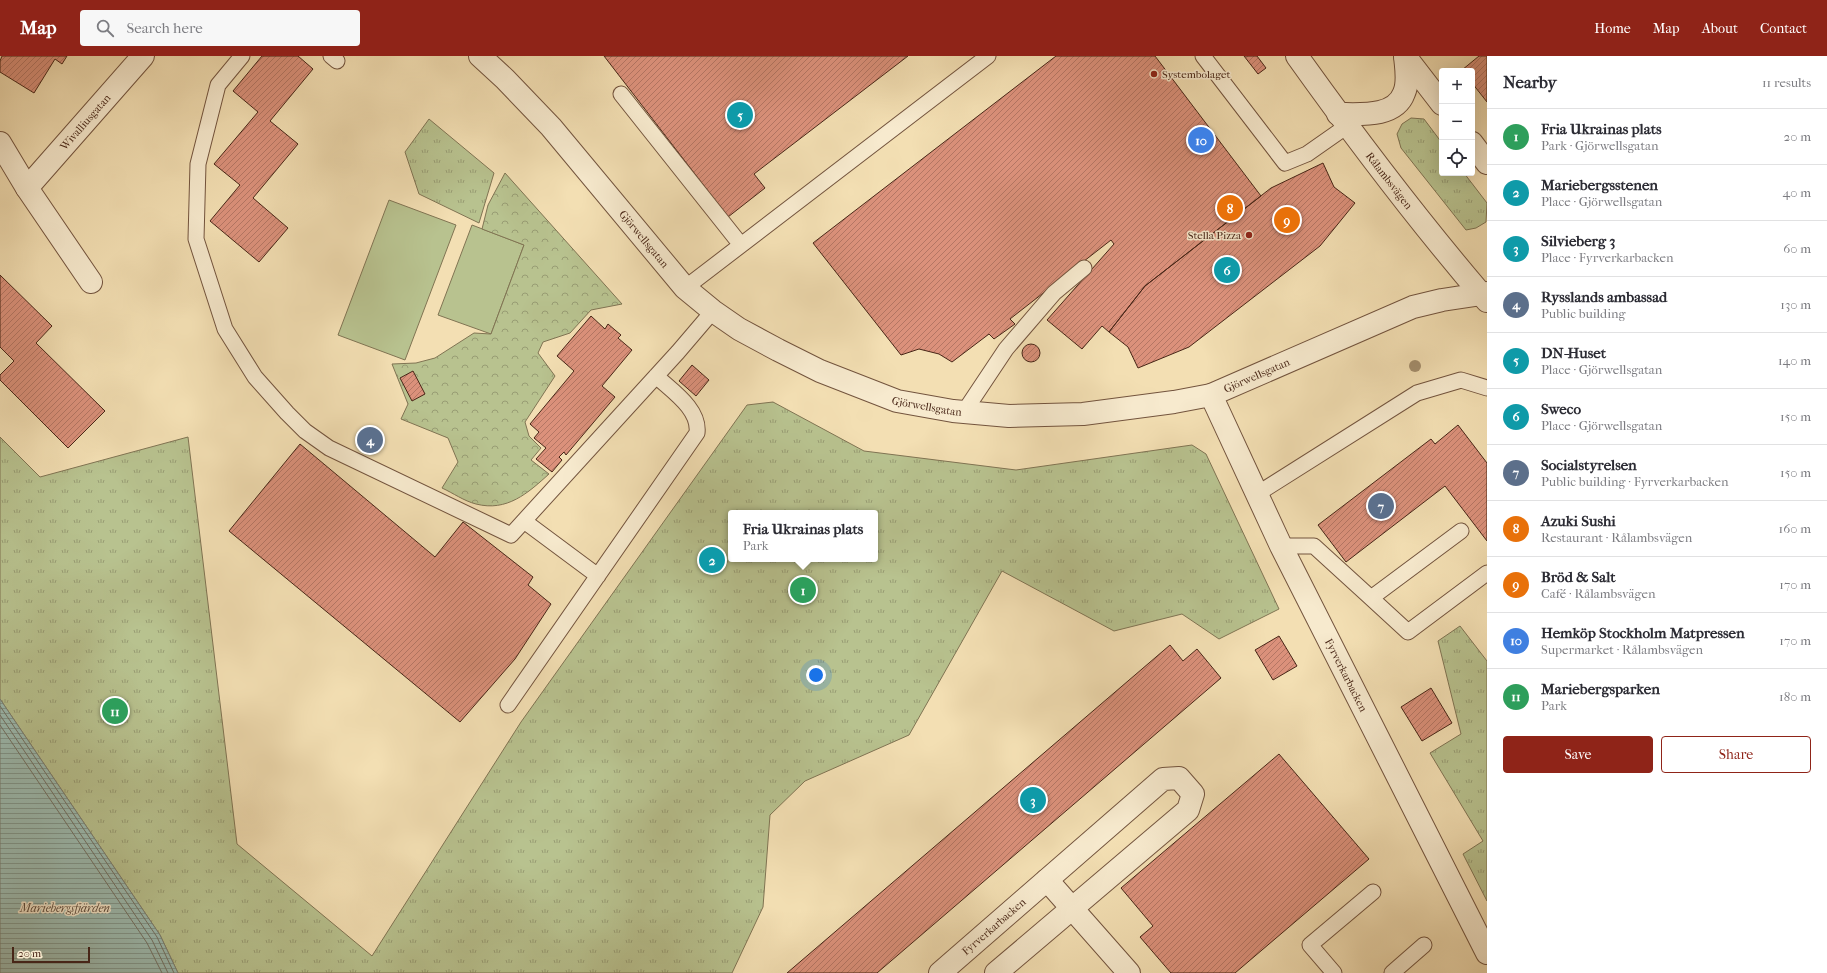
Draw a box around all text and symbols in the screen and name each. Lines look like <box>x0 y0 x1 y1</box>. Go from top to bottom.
search box <box>80 10 360 46</box>
text: Map <box>20 17 56 39</box>
icon: search <box>94 17 116 39</box>
text: Search here <box>126 19 203 37</box>
text: Home <box>1594 20 1631 37</box>
text: Map <box>1653 20 1680 37</box>
text: About <box>1702 20 1738 37</box>
text: Contact <box>1760 20 1807 37</box>
place label: Systembolaget <box>1162 68 1231 81</box>
map controls <box>1439 68 1475 176</box>
button: + <box>1439 68 1475 104</box>
marker: Systembolaget <box>1149 69 1159 79</box>
text: Nearby <box>1503 72 1557 92</box>
text: 11 results <box>1762 75 1811 90</box>
street label: Wivalliusgatan <box>56 91 114 153</box>
pin: 5 <box>727 100 753 130</box>
button: − <box>1439 104 1475 140</box>
text: Fria Ukrainas plats <box>1541 120 1662 138</box>
pin: 10 <box>1188 125 1214 155</box>
text: 1 <box>1514 129 1518 144</box>
text: 20 m <box>1784 129 1811 144</box>
text: Park · Gjörwellsgatan <box>1541 138 1659 153</box>
button: locate <box>1439 140 1475 176</box>
street label: Rålambsvägen <box>1363 149 1416 212</box>
text: Mariebergsstenen <box>1541 176 1658 194</box>
text: 2 <box>1513 185 1519 200</box>
text: 40 m <box>1783 185 1811 200</box>
pin: 8 <box>1217 193 1243 223</box>
text: Place · Gjörwellsgatan <box>1541 194 1662 209</box>
pin: 9 <box>1274 205 1300 235</box>
street label: Gjörwellsgatan <box>616 208 672 271</box>
place label: Stella Pizza <box>1188 229 1242 242</box>
marker: Stella Pizza <box>1244 230 1254 240</box>
text: Silvieberg 3 <box>1541 232 1615 250</box>
text: 3 <box>1513 241 1519 256</box>
text: 60 m <box>1783 241 1811 256</box>
text: Place · Fyrverkarbacken <box>1541 250 1674 265</box>
pin: 6 <box>1214 255 1240 285</box>
text: Rysslands ambassad <box>1541 288 1667 306</box>
text: 4 <box>1512 297 1520 312</box>
text: 130 m <box>1780 297 1811 312</box>
text: Public building <box>1541 306 1626 321</box>
text: DN-Huset <box>1541 344 1606 362</box>
text: 5 <box>1513 353 1519 368</box>
text: 140 m <box>1778 353 1811 368</box>
street label: Gjörwellsgatan <box>1222 355 1292 395</box>
text: Place · Gjörwellsgatan <box>1541 362 1662 377</box>
street label: Gjörwellsgatan <box>890 393 963 418</box>
text: Sweco <box>1541 400 1581 418</box>
text: 6 <box>1512 409 1520 424</box>
text: 150 m <box>1780 409 1811 424</box>
text: Place · Gjörwellsgatan <box>1541 418 1662 433</box>
pin: 4 <box>357 425 383 455</box>
text: Socialstyrelsen <box>1541 456 1637 474</box>
text: 7 <box>1513 465 1519 480</box>
text: 150 m <box>1780 465 1811 480</box>
text: Public building · Fyrverkarbacken <box>1541 474 1728 489</box>
pin: 7 <box>1368 491 1394 521</box>
popup <box>728 510 878 562</box>
text: Azuki Sushi <box>1541 512 1616 530</box>
text: Fria Ukrainas plats <box>743 520 863 538</box>
text: 8 <box>1513 521 1519 536</box>
text: 160 m <box>1779 521 1811 536</box>
text: Restaurant · Rålambsvägen <box>1541 530 1692 545</box>
text: Park <box>743 538 769 553</box>
pin: 2 <box>699 545 725 575</box>
text: Bröd & Salt <box>1541 568 1616 586</box>
pin: 1 <box>790 575 816 605</box>
text: 9 <box>1513 577 1519 592</box>
text: 170 m <box>1779 577 1811 592</box>
text: Café · Rålambsvägen <box>1541 586 1655 601</box>
text: Hemköp Stockholm Matpressen <box>1541 624 1745 642</box>
text: 10 <box>1510 633 1522 648</box>
text: 170 m <box>1779 633 1811 648</box>
street label: Fyrverkarbacken <box>1322 636 1370 714</box>
text: Supermarket · Rålambsvägen <box>1541 642 1703 657</box>
your location <box>806 665 826 685</box>
text: Mariebergsparken <box>1541 680 1660 698</box>
text: 11 <box>1511 689 1521 704</box>
text: 180 m <box>1779 689 1811 704</box>
pin: 11 <box>102 696 128 726</box>
text: Park <box>1541 698 1567 713</box>
button: Save <box>1503 736 1653 773</box>
button: Share <box>1661 736 1811 773</box>
pin: 3 <box>1020 785 1046 815</box>
street label: Fyrverkarbacken <box>959 895 1029 958</box>
water label: Mariebergsfjärden <box>19 901 110 915</box>
scale bar <box>12 945 90 964</box>
text: 20 m <box>18 947 41 960</box>

